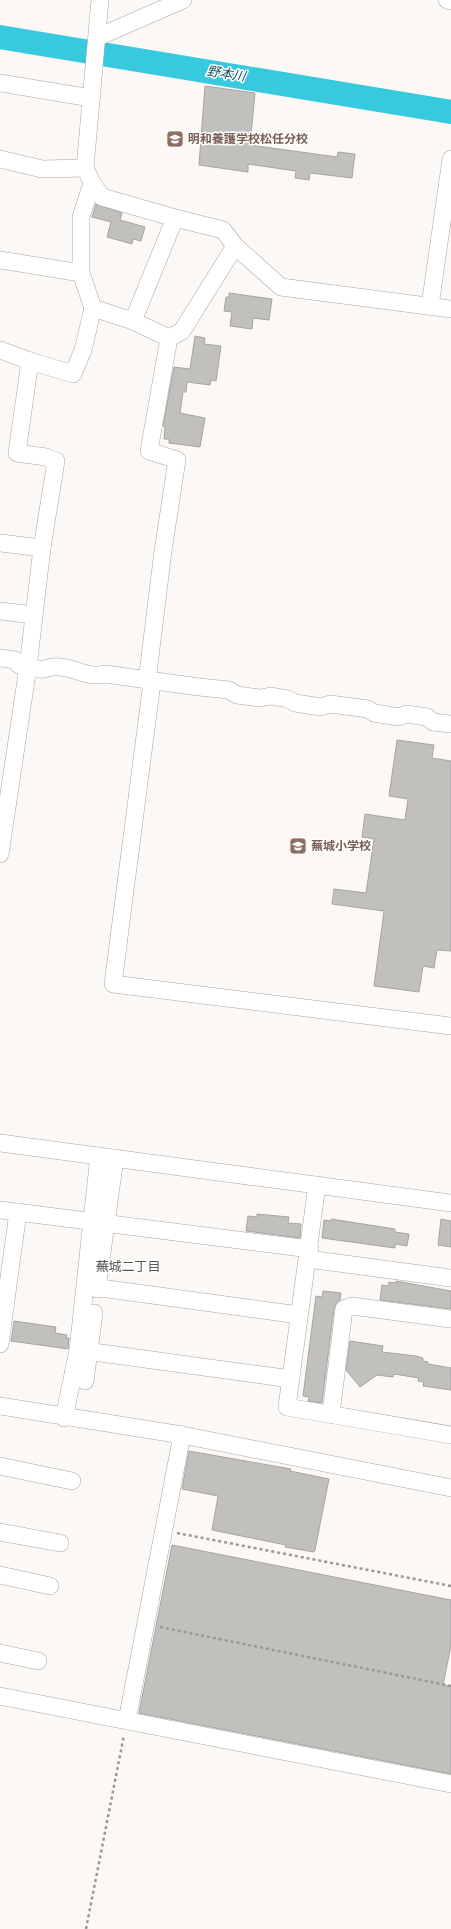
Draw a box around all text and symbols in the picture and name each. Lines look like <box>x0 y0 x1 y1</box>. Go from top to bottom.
water label: 野本川 <box>205 61 249 87</box>
school or university icon: 明和養護学校松任分校 <box>165 129 185 149</box>
place label: 明和養護学校松任分校 <box>188 130 308 149</box>
school or university icon: 蕪城小学校 <box>288 836 308 856</box>
place label: 蕪城小学校 <box>311 837 371 856</box>
district label: 蕪城二丁目 <box>95 1257 161 1277</box>

